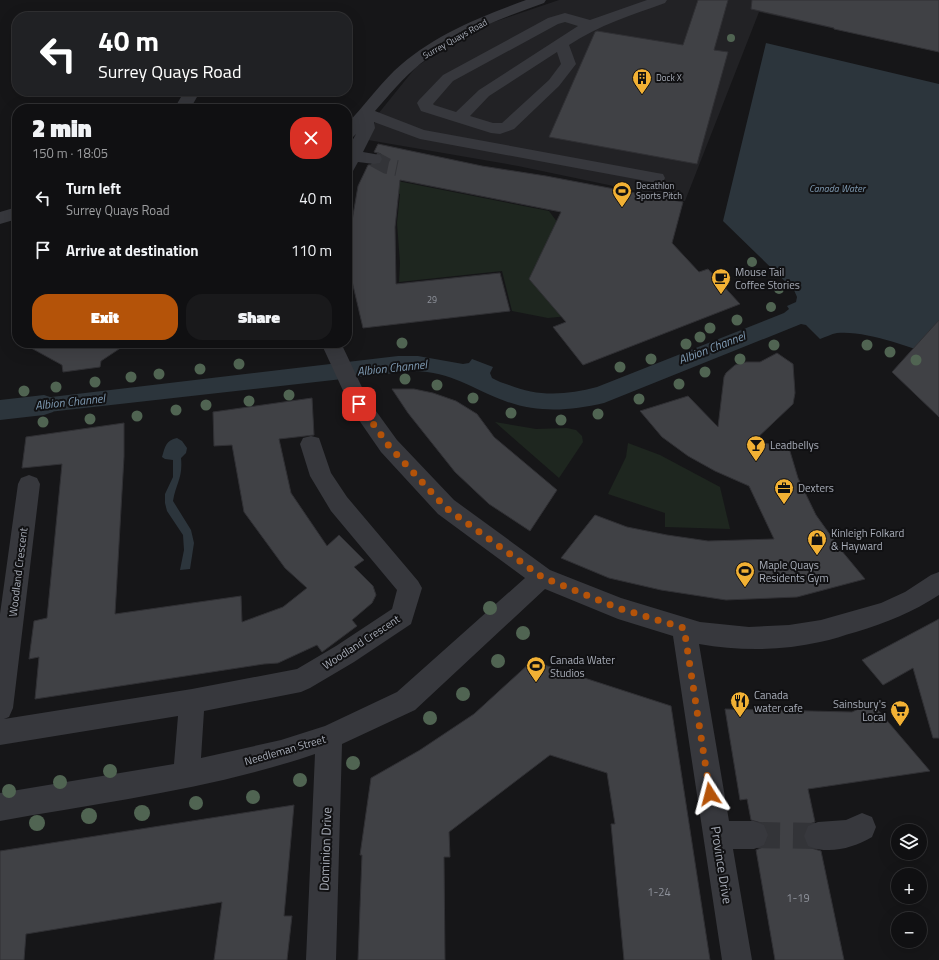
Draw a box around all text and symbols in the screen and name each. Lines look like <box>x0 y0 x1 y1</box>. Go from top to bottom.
street label: Surrey Quays Road <box>420 15 489 62</box>
text: 40 m <box>98 19 159 62</box>
icon: left <box>32 28 84 80</box>
text: Surrey Quays Road <box>98 58 241 85</box>
building icon: Dock X <box>631 67 653 95</box>
place label: Dock X <box>656 71 682 84</box>
text: 2 min <box>32 110 92 146</box>
button: close <box>290 117 332 159</box>
text: 150 m · 18:05 <box>32 143 108 163</box>
text: Turn left <box>66 177 121 200</box>
place label: Decathlon Sports Pitch <box>636 179 682 202</box>
sports icon: Decathlon Sports Pitch <box>611 180 633 208</box>
water label: Canada Water <box>809 181 867 196</box>
icon: left <box>32 187 54 209</box>
text: 40 m <box>299 187 332 210</box>
text: Surrey Quays Road <box>66 200 170 220</box>
icon: arrive <box>32 239 54 261</box>
text: Arrive at destination <box>66 239 199 262</box>
text: 110 m <box>291 239 332 262</box>
place label: Mouse Tail Coffee Stories <box>735 264 800 293</box>
cafe icon: Mouse Tail Coffee Stories <box>710 267 732 295</box>
house number: 29 <box>427 293 437 306</box>
button: Exit <box>32 294 178 340</box>
button: Share <box>186 294 332 340</box>
water label: Albion Channel <box>676 326 749 369</box>
water label: Albion Channel <box>356 354 429 381</box>
pin <box>342 387 376 421</box>
water label: Albion Channel <box>34 388 107 415</box>
icon: arrive <box>348 393 370 415</box>
bar icon: Leadbellys <box>745 434 767 462</box>
place label: Leadbellys <box>770 437 819 453</box>
office icon: Dexters <box>773 477 795 505</box>
place label: Dexters <box>798 480 834 496</box>
place label: Kinleigh Folkard & Hayward <box>831 525 904 554</box>
street label: Woodland Crescent <box>5 526 31 617</box>
shop icon: Kinleigh Folkard & Hayward <box>806 528 828 556</box>
place label: Maple Quays Residents Gym <box>759 557 829 586</box>
sports icon: Maple Quays Residents Gym <box>734 560 756 588</box>
street label: Woodland Crescent <box>319 611 403 673</box>
place label: Canada Water Studios <box>550 652 615 681</box>
sports icon: Canada Water Studios <box>525 655 547 683</box>
place label: Canada water cafe <box>754 687 803 716</box>
restaurant icon: Canada water cafe <box>729 690 751 718</box>
place label: Sainsbury's Local <box>833 696 886 725</box>
supermarket icon: Sainsbury's Local <box>889 699 911 727</box>
street label: Needleman Street <box>243 731 328 769</box>
position arrow <box>689 773 731 815</box>
street label: Dominion Drive <box>314 807 336 891</box>
map controls <box>891 824 927 948</box>
button: layers <box>891 824 927 860</box>
street label: Province Drive <box>706 825 738 905</box>
button: + <box>891 868 927 904</box>
house number: 1-24 <box>647 884 671 900</box>
house number: 1-19 <box>786 890 810 906</box>
button: − <box>891 912 927 948</box>

